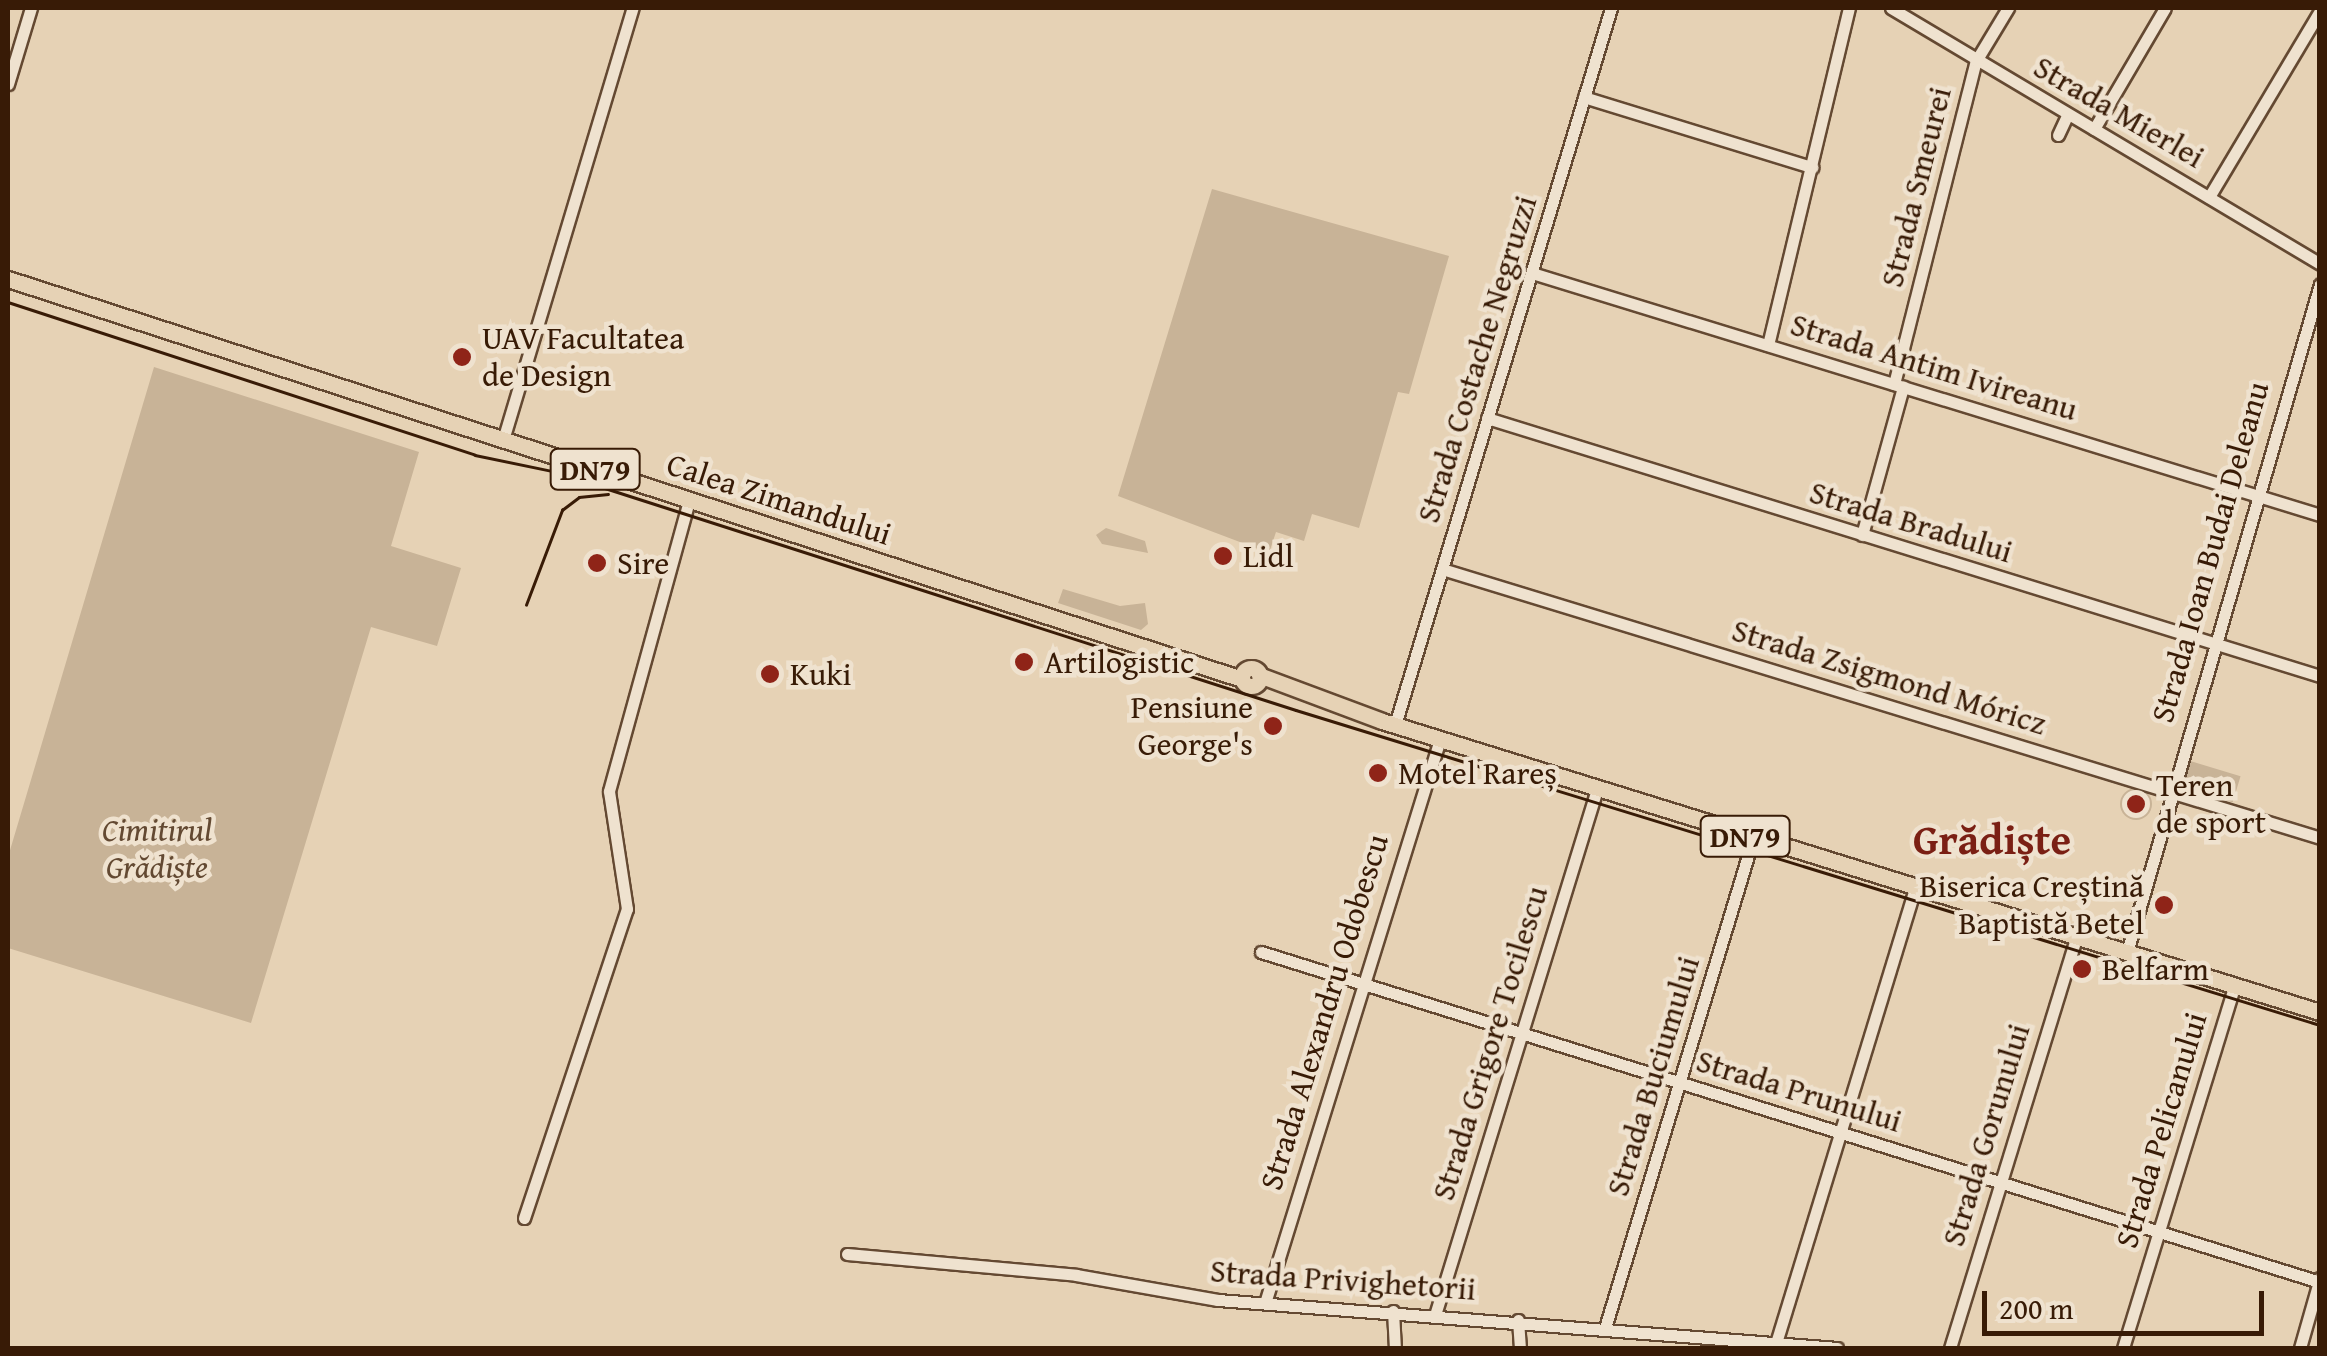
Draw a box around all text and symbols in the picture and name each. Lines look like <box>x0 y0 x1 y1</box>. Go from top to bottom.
street label: Strada Mierlei <box>2027 48 2211 176</box>
street label: Strada Smeurei <box>1873 83 1959 291</box>
street label: Strada Costache Negruzzi <box>1409 191 1545 527</box>
street label: Strada Antim Ivireanu <box>1786 305 2082 429</box>
place label: UAV Facultatea de Design <box>482 320 684 395</box>
marker: UAV Facultatea de Design <box>451 346 473 368</box>
street label: Strada Ioan Budai Deleanu <box>2143 377 2277 727</box>
road number: DN79 <box>548 444 642 494</box>
street label: Calea Zimandului <box>662 445 896 553</box>
street label: Strada Bradului <box>1805 473 2017 571</box>
place label: Lidl <box>1243 537 1294 575</box>
place label: Sire <box>617 544 669 582</box>
marker: Lidl <box>1212 545 1234 567</box>
marker: Sire <box>586 552 608 574</box>
street label: Strada Zsigmond Móricz <box>1727 611 2051 743</box>
place label: Artilogistic <box>1044 643 1194 681</box>
marker: Artilogistic <box>1013 651 1035 673</box>
place label: Kuki <box>790 655 851 693</box>
marker: Kuki <box>759 663 781 685</box>
place label: Pensiune George's <box>1131 689 1253 764</box>
marker: Pensiune George's <box>1262 715 1284 737</box>
place label: Motel Rareș <box>1398 754 1557 792</box>
marker: Motel Rareș <box>1367 762 1389 784</box>
place label: Teren de sport <box>2156 767 2266 842</box>
marker: Teren de sport <box>2125 793 2147 815</box>
road number: DN79 <box>1698 811 1792 861</box>
park label: Cimitirul Grădiște <box>102 812 212 887</box>
district label: Grădiște <box>1913 814 2071 864</box>
street label: Strada Alexandru Odobescu <box>1252 830 1396 1194</box>
place label: Biserica Creștină Baptistă Betel <box>1919 868 2144 943</box>
street label: Strada Grigore Tocilescu <box>1424 881 1556 1205</box>
marker: Biserica Creștină Baptistă Betel <box>2153 894 2175 916</box>
place label: Belfarm <box>2102 950 2209 988</box>
street label: Strada Buciumului <box>1598 951 1708 1201</box>
marker: Belfarm <box>2071 958 2093 980</box>
street label: Strada Pelicanului <box>2107 1008 2215 1252</box>
street label: Strada Gorunului <box>1934 1019 2038 1251</box>
street label: Strada Prunului <box>1692 1042 1906 1140</box>
street label: Strada Privighetorii <box>1209 1252 1477 1308</box>
scale bar <box>1987 1271 2270 1333</box>
text: 200 m <box>1999 1286 2073 1330</box>

